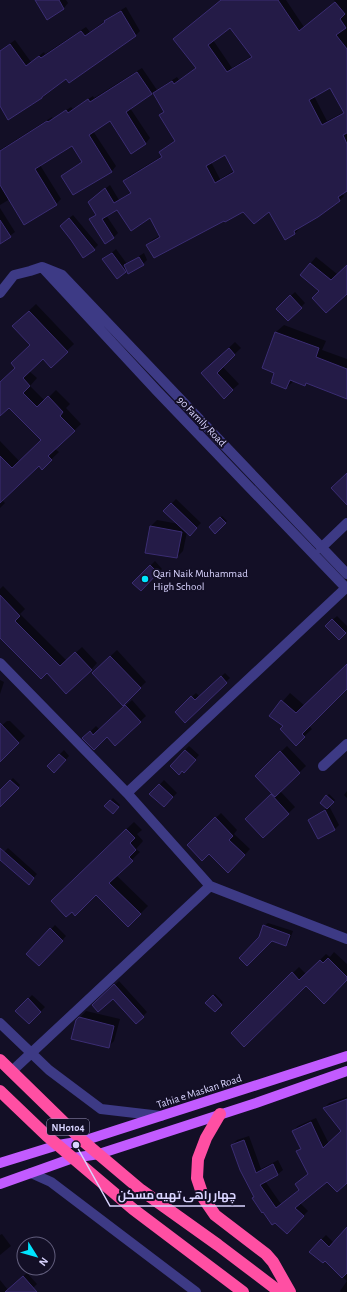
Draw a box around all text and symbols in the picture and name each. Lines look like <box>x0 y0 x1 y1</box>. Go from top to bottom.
street label: 90 Family Road <box>175 394 228 449</box>
place label: Qari Naik Muhammad High School <box>153 568 248 592</box>
marker: Qari Naik Muhammad High School <box>140 574 150 584</box>
street label: Tahia e Maskan Road <box>155 1072 243 1110</box>
road number: NH0104 <box>47 1119 89 1135</box>
callout: چهار راهی تهیه مسکن <box>110 1182 245 1206</box>
text: چهار راهی تهیه مسکن <box>118 1189 236 1204</box>
north arrow <box>16 1236 56 1276</box>
text: N <box>37 1255 50 1268</box>

